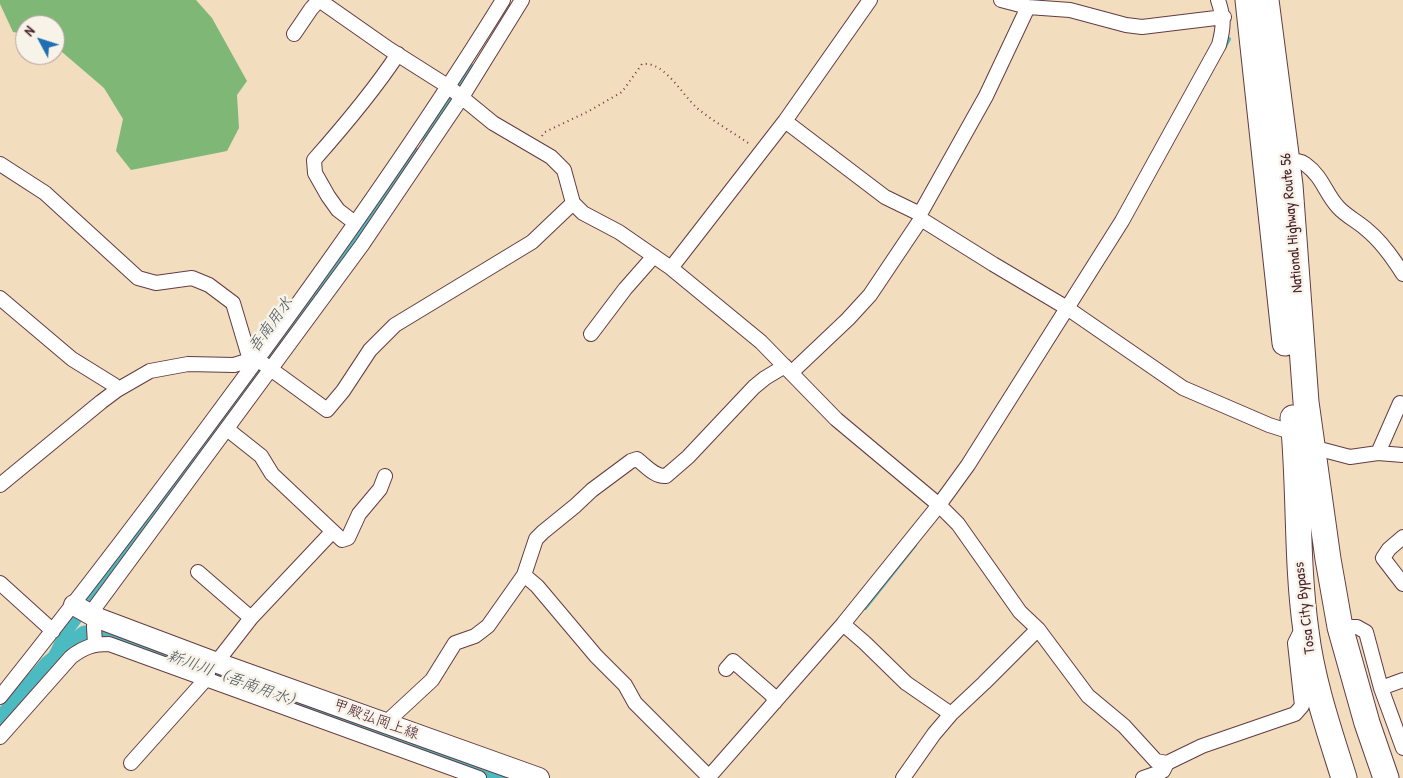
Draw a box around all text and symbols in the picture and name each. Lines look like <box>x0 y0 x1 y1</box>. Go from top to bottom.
north arrow <box>15 15 65 65</box>
text: N <box>19 22 39 40</box>
street label: National Highway Route 56 <box>1277 152 1307 294</box>
water label: 吾南用水 <box>244 293 298 357</box>
street label: Tosa City Bypass <box>1290 561 1320 655</box>
water label: 新川川（吾南用水） <box>164 646 306 714</box>
street label: 甲殿弘岡上線 <box>331 696 421 744</box>

